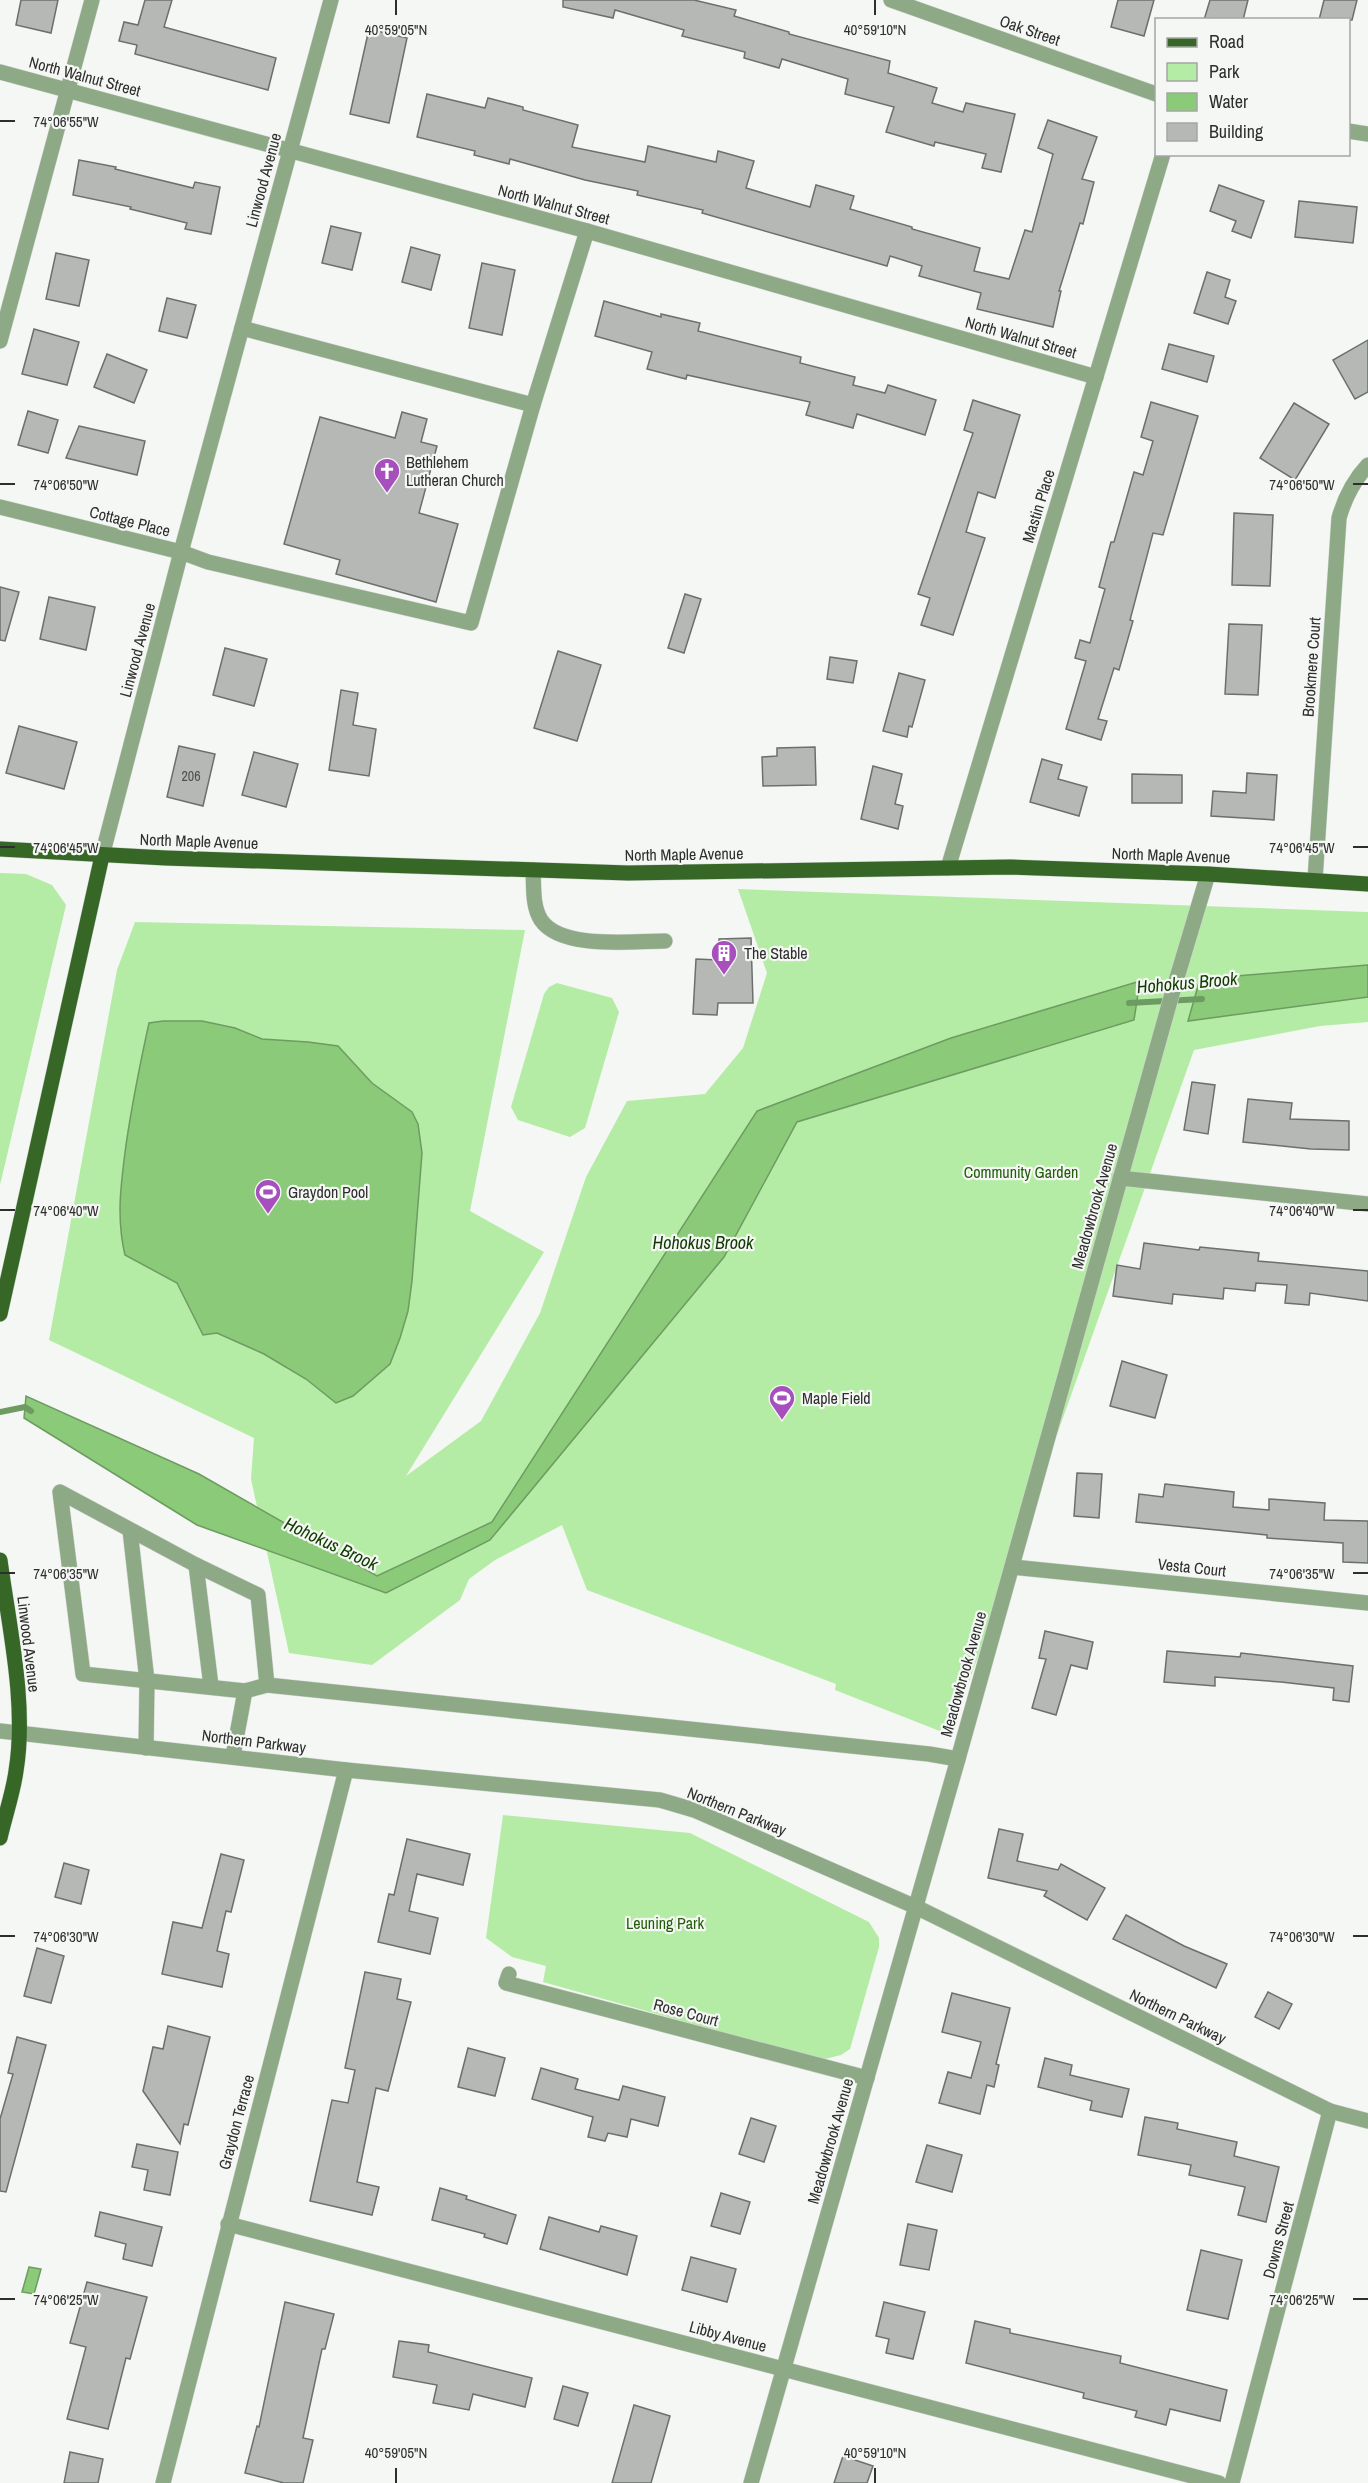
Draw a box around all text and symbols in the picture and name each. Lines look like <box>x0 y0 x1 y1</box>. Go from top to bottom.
street label: Oak Street <box>997 9 1064 51</box>
legend <box>1155 18 1350 156</box>
text: 40°59'05"N <box>365 19 427 40</box>
text: 40°59'10"N <box>844 19 906 40</box>
text: Road <box>1209 29 1244 54</box>
street label: North Walnut Street <box>27 51 144 102</box>
text: Park <box>1209 59 1240 84</box>
text: Water <box>1209 89 1248 114</box>
text: 74°06'55"W <box>33 111 99 132</box>
text: Building <box>1209 119 1264 144</box>
street label: Linwood Avenue <box>240 130 286 230</box>
street label: North Walnut Street <box>496 179 613 230</box>
street label: North Walnut Street <box>963 311 1080 363</box>
place label: Bethlehem Lutheran Church <box>406 451 504 491</box>
church icon: Bethlehem Lutheran Church <box>372 456 402 494</box>
street label: Mastin Place <box>1016 467 1060 545</box>
text: 74°06'50"W <box>33 474 99 495</box>
text: 74°06'50"W <box>1269 474 1335 495</box>
street label: Cottage Place <box>87 500 173 542</box>
street label: Linwood Avenue <box>114 600 160 700</box>
street label: Brookmere Court <box>1297 616 1325 718</box>
house number: 206 <box>181 767 201 785</box>
street label: North Maple Avenue <box>139 828 259 854</box>
text: 74°06'45"W <box>33 837 99 858</box>
text: 74°06'45"W <box>1269 837 1335 858</box>
street label: North Maple Avenue <box>624 842 744 866</box>
street label: North Maple Avenue <box>1111 842 1231 868</box>
building icon: The Stable <box>709 938 739 976</box>
place label: The Stable <box>744 942 807 964</box>
water label: Hohokus Brook <box>1136 966 1239 999</box>
street label: Meadowbrook Avenue <box>1066 1141 1122 1271</box>
park label: Community Garden <box>964 1161 1078 1183</box>
sports icon: Graydon Pool <box>253 1177 283 1215</box>
place label: Graydon Pool <box>288 1181 368 1203</box>
text: 74°06'40"W <box>33 1200 99 1221</box>
text: 74°06'40"W <box>1269 1200 1335 1221</box>
water label: Hohokus Brook <box>653 1230 754 1255</box>
sports icon: Maple Field <box>767 1383 797 1421</box>
place label: Maple Field <box>802 1387 871 1409</box>
water label: Hohokus Brook <box>280 1511 383 1576</box>
street label: Vesta Court <box>1157 1552 1228 1582</box>
text: 74°06'35"W <box>33 1563 99 1584</box>
text: 74°06'35"W <box>1269 1563 1335 1584</box>
street label: Linwood Avenue <box>12 1595 46 1693</box>
street label: Meadowbrook Avenue <box>935 1609 991 1739</box>
street label: Northern Parkway <box>201 1724 308 1758</box>
street label: Northern Parkway <box>684 1781 790 1841</box>
park label: Leuning Park <box>626 1912 704 1934</box>
text: 74°06'30"W <box>33 1926 99 1947</box>
text: 74°06'30"W <box>1269 1926 1335 1947</box>
street label: Northern Parkway <box>1126 1983 1230 2049</box>
street label: Rose Court <box>651 1993 721 2031</box>
street label: Graydon Terrace <box>213 2072 259 2172</box>
street label: Meadowbrook Avenue <box>802 2076 858 2206</box>
street label: Downs Street <box>1257 2199 1299 2281</box>
text: 74°06'25"W <box>33 2289 99 2310</box>
text: 74°06'25"W <box>1269 2289 1335 2310</box>
street label: Libby Avenue <box>687 2315 769 2357</box>
text: 40°59'05"N <box>365 2442 427 2463</box>
text: 40°59'10"N <box>844 2442 906 2463</box>

